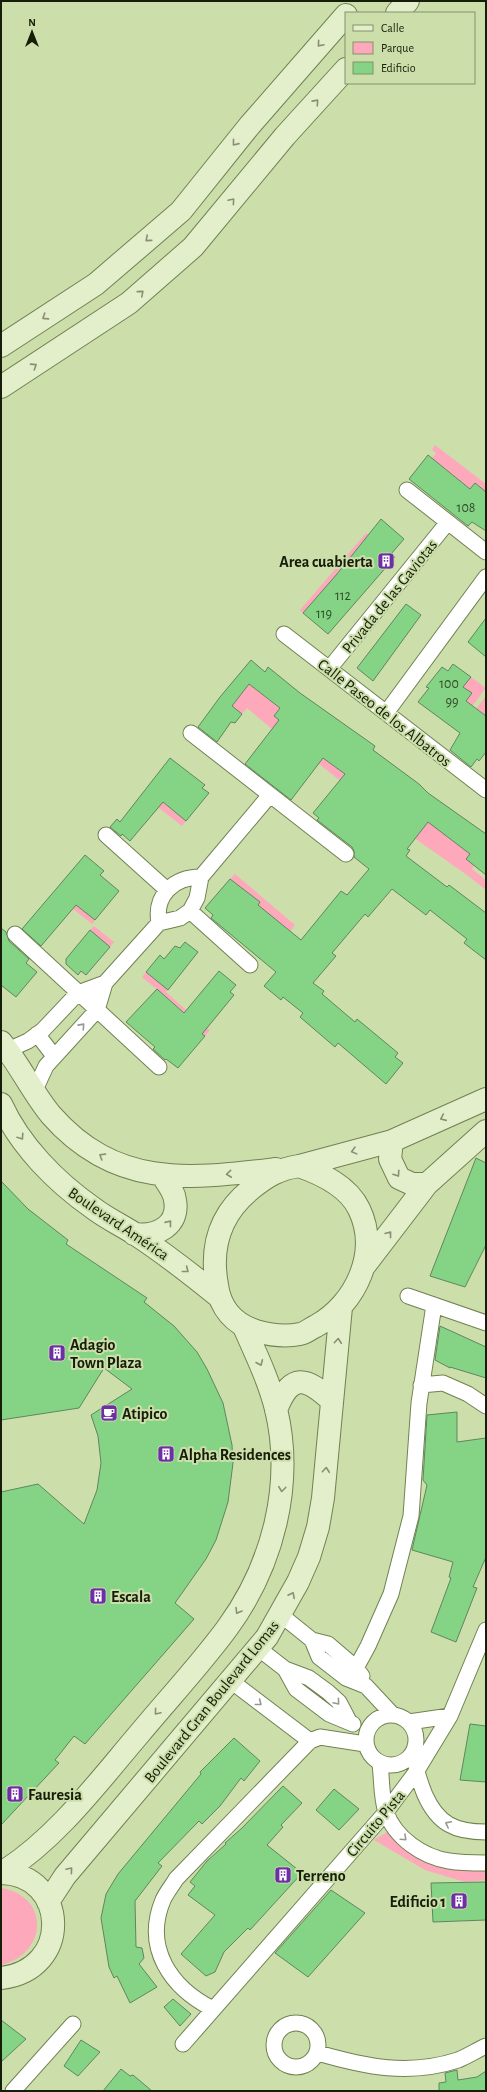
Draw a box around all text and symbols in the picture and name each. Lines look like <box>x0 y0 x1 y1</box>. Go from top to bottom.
north arrow <box>12 12 52 52</box>
legend <box>345 12 475 84</box>
text: N <box>28 17 36 28</box>
text: Calle <box>381 22 404 34</box>
one-way arrow <box>318 40 325 47</box>
text: Parque <box>381 42 414 54</box>
text: Edificio <box>381 62 416 74</box>
one-way arrow <box>312 99 319 107</box>
one-way arrow <box>233 138 240 145</box>
one-way arrow <box>227 198 234 205</box>
one-way arrow <box>146 234 153 241</box>
one-way arrow <box>136 290 144 298</box>
one-way arrow <box>42 312 49 320</box>
one-way arrow <box>29 364 36 371</box>
house number: 108 <box>457 501 475 515</box>
street label: Privada de las Gaviotas <box>339 537 440 656</box>
building icon: Area cuabierta <box>376 551 396 571</box>
place label: Area cuabierta <box>279 554 373 570</box>
house number: 112 <box>335 589 351 603</box>
house number: 119 <box>316 607 332 621</box>
street label: Calle Paseo de los Albatros <box>315 656 454 770</box>
house number: 100 <box>439 677 459 691</box>
house number: 99 <box>445 695 459 709</box>
one-way arrow <box>77 1023 85 1031</box>
one-way arrow <box>439 1113 447 1121</box>
one-way arrow <box>16 1133 24 1140</box>
one-way arrow <box>351 1146 358 1155</box>
one-way arrow <box>99 1154 106 1161</box>
one-way arrow <box>392 1169 399 1176</box>
one-way arrow <box>226 1170 232 1179</box>
street label: Boulevard América <box>65 1184 172 1263</box>
one-way arrow <box>165 1220 172 1228</box>
one-way arrow <box>384 1231 391 1238</box>
one-way arrow <box>182 1266 189 1273</box>
place label: Adagio Town Plaza <box>70 1337 142 1371</box>
one-way arrow <box>333 1338 342 1344</box>
building icon: Adagio Town Plaza <box>47 1343 67 1363</box>
one-way arrow <box>255 1359 263 1366</box>
cafe icon: Atipico <box>99 1403 119 1423</box>
place label: Atipico <box>122 1406 167 1422</box>
building icon: Alpha Residences <box>156 1444 176 1464</box>
place label: Alpha Residences <box>179 1447 291 1463</box>
one-way arrow <box>321 1467 330 1473</box>
one-way arrow <box>278 1486 287 1492</box>
building icon: Escala <box>88 1586 108 1606</box>
place label: Escala <box>111 1589 151 1605</box>
one-way arrow <box>287 1591 294 1599</box>
one-way arrow <box>236 1607 243 1614</box>
street label: Boulevard Gran Boulevard Lomas <box>141 1617 282 1786</box>
one-way arrow <box>332 1697 339 1704</box>
one-way arrow <box>255 1699 262 1706</box>
one-way arrow <box>155 1707 162 1715</box>
building icon: Fauresia <box>5 1784 25 1804</box>
place label: Fauresia <box>28 1787 82 1803</box>
street label: Circuito Pista <box>343 1787 408 1860</box>
one-way arrow <box>445 1821 453 1829</box>
one-way arrow <box>399 1833 407 1841</box>
building icon: Terreno <box>273 1865 293 1885</box>
one-way arrow <box>66 1867 73 1874</box>
place label: Terreno <box>296 1868 346 1884</box>
building icon: Edificio 1 <box>449 1891 469 1911</box>
place label: Edificio 1 <box>390 1894 446 1910</box>

